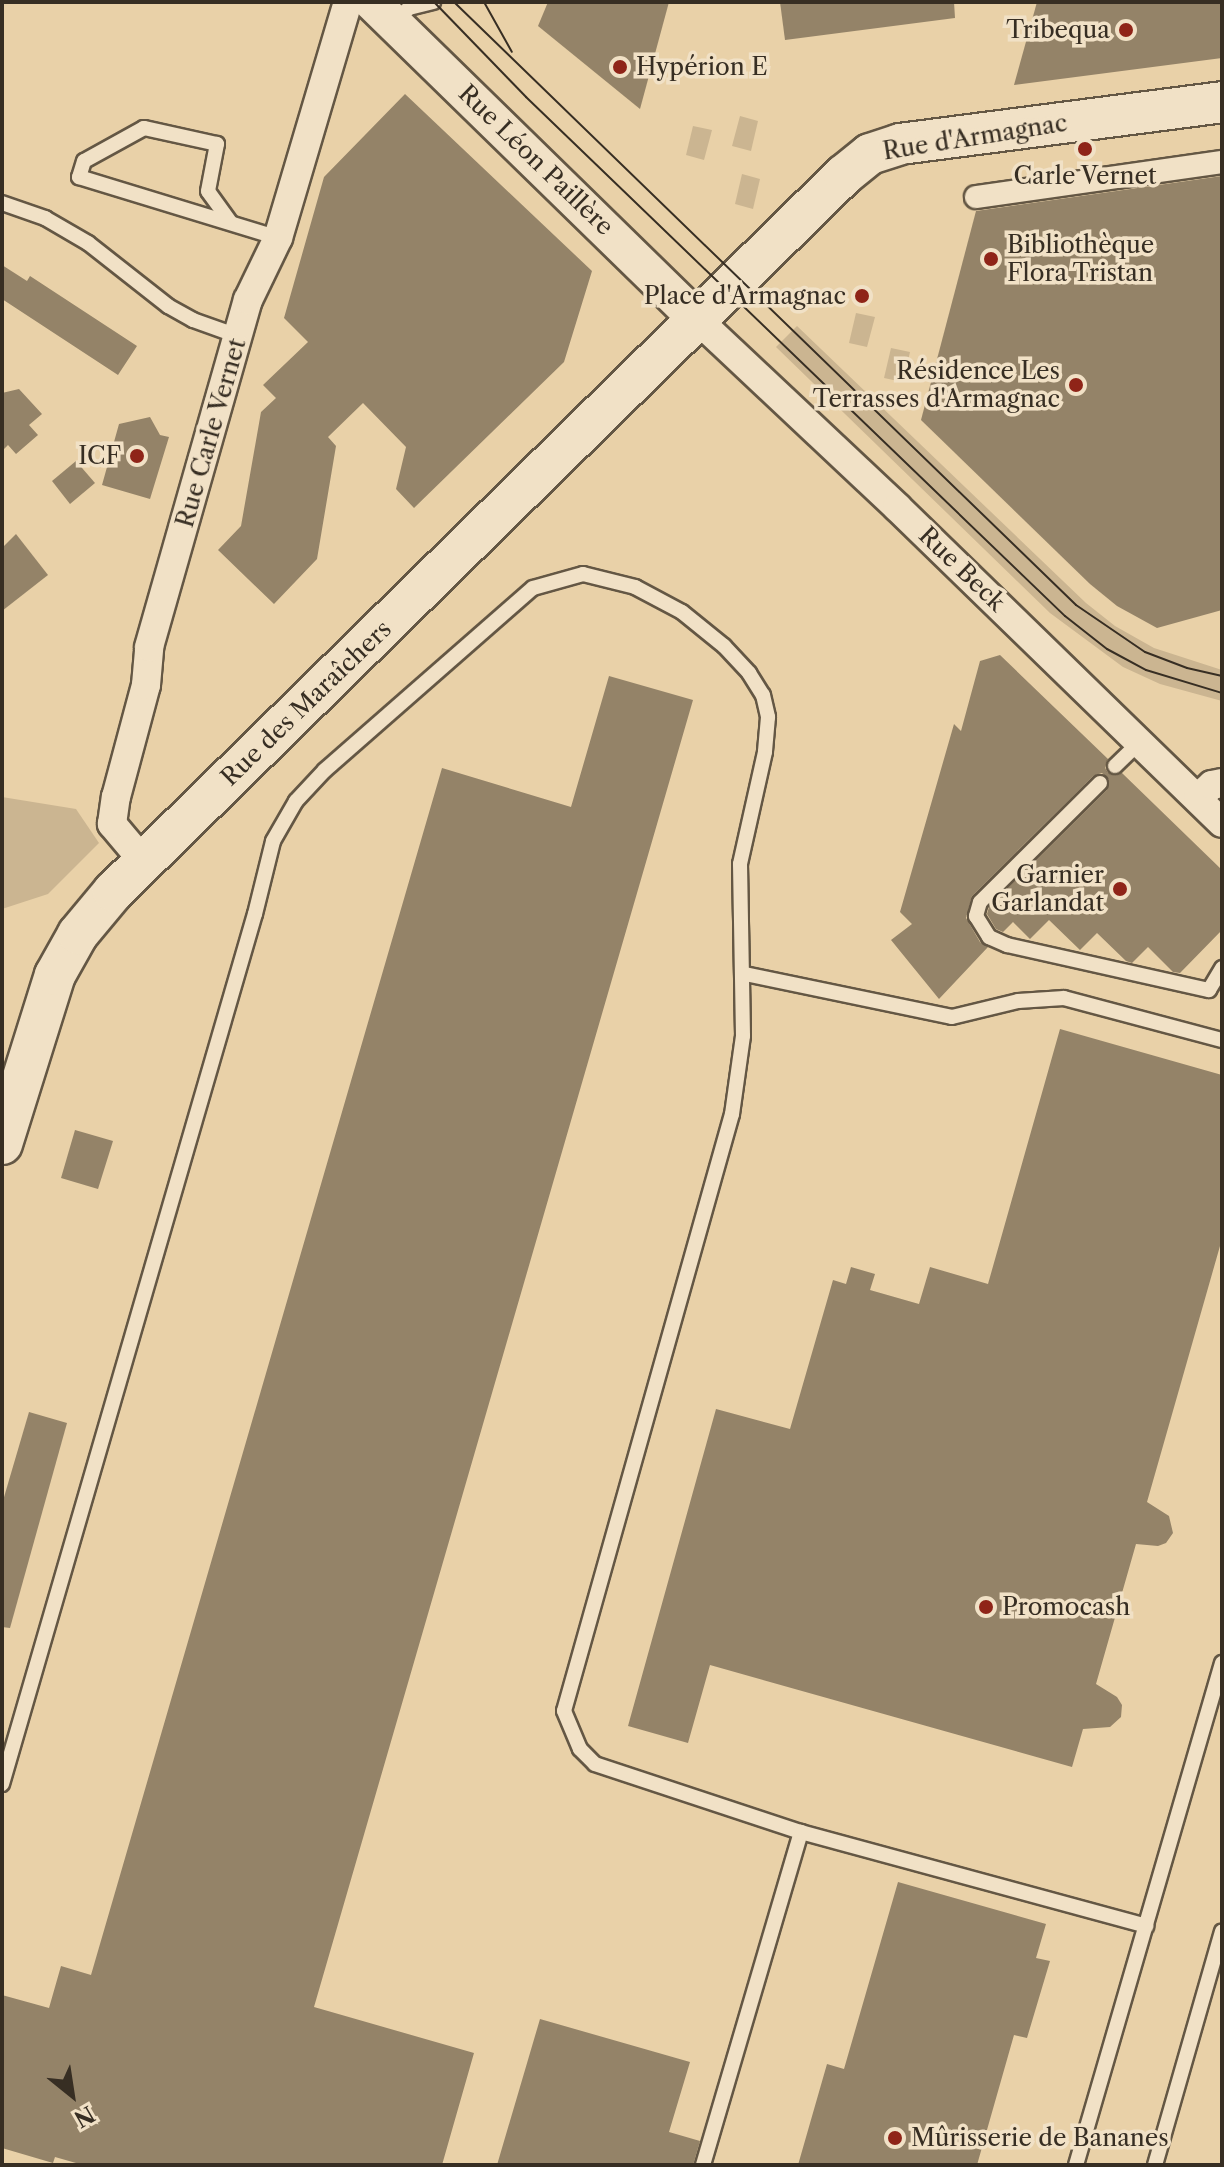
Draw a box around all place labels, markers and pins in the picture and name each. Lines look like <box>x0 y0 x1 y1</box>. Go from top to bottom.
place label: Tribequa <box>1006 16 1110 44</box>
marker: Tribequa <box>1117 21 1135 39</box>
place label: Hypérion E <box>636 53 768 81</box>
marker: Hypérion E <box>611 58 629 76</box>
marker: Carle Vernet <box>1076 140 1094 158</box>
place label: Carle Vernet <box>1013 162 1157 190</box>
place label: Bibliothèque Flora Tristan <box>1007 231 1154 287</box>
marker: Bibliothèque Flora Tristan <box>982 250 1000 268</box>
place label: Place d'Armagnac <box>644 282 846 310</box>
marker: Place d'Armagnac <box>853 287 871 305</box>
place label: Résidence Les Terrasses d'Armagnac <box>813 357 1060 413</box>
marker: Résidence Les Terrasses d'Armagnac <box>1067 376 1085 394</box>
place label: ICF <box>78 442 121 470</box>
marker: ICF <box>128 447 146 465</box>
place label: Garnier Garlandat <box>991 861 1104 917</box>
marker: Garnier Garlandat <box>1111 880 1129 898</box>
place label: Promocash <box>1002 1593 1130 1621</box>
marker: Promocash <box>977 1598 995 1616</box>
place label: Mûrisserie de Bananes <box>911 2124 1169 2152</box>
marker: Mûrisserie de Bananes <box>886 2129 904 2147</box>

